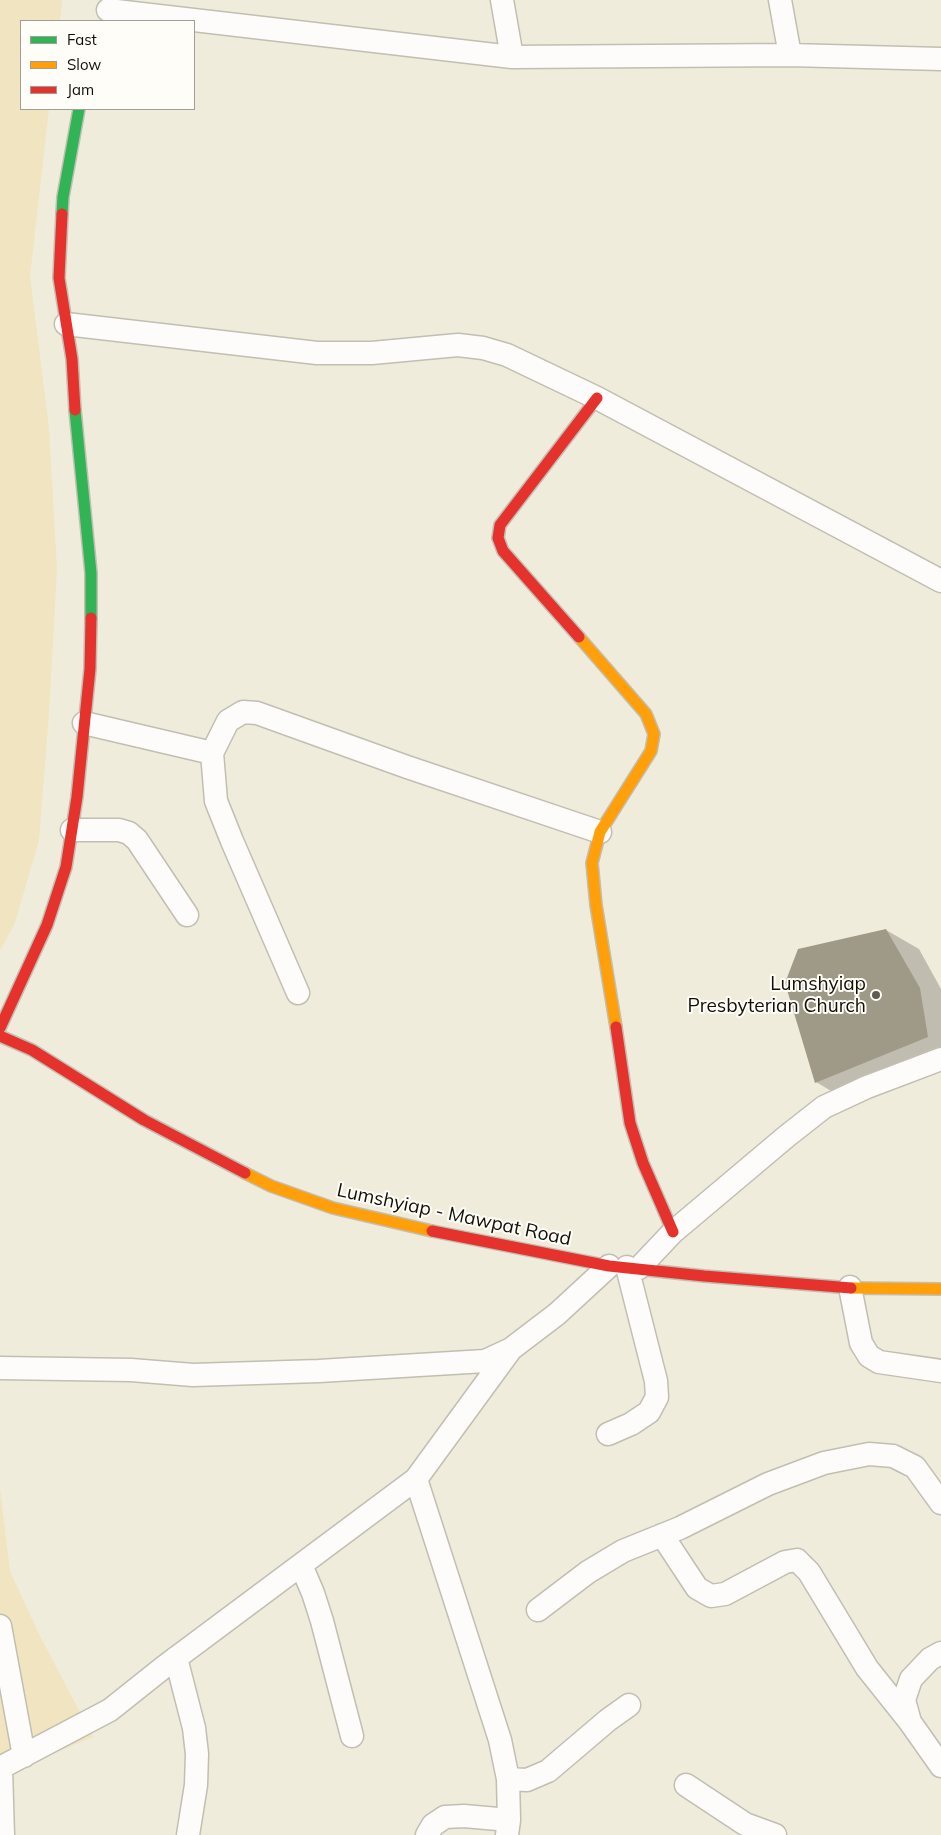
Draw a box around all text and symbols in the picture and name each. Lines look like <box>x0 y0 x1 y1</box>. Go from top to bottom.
legend <box>20 20 195 110</box>
text: Fast <box>67 30 97 49</box>
text: Slow <box>67 55 101 74</box>
text: Jam <box>67 80 94 99</box>
place label: Lumshyiap Presbyterian Church <box>688 973 866 1017</box>
marker: Lumshyiap Presbyterian Church <box>870 989 882 1001</box>
street label: Lumshyiap - Mawpat Road <box>335 1179 573 1251</box>

